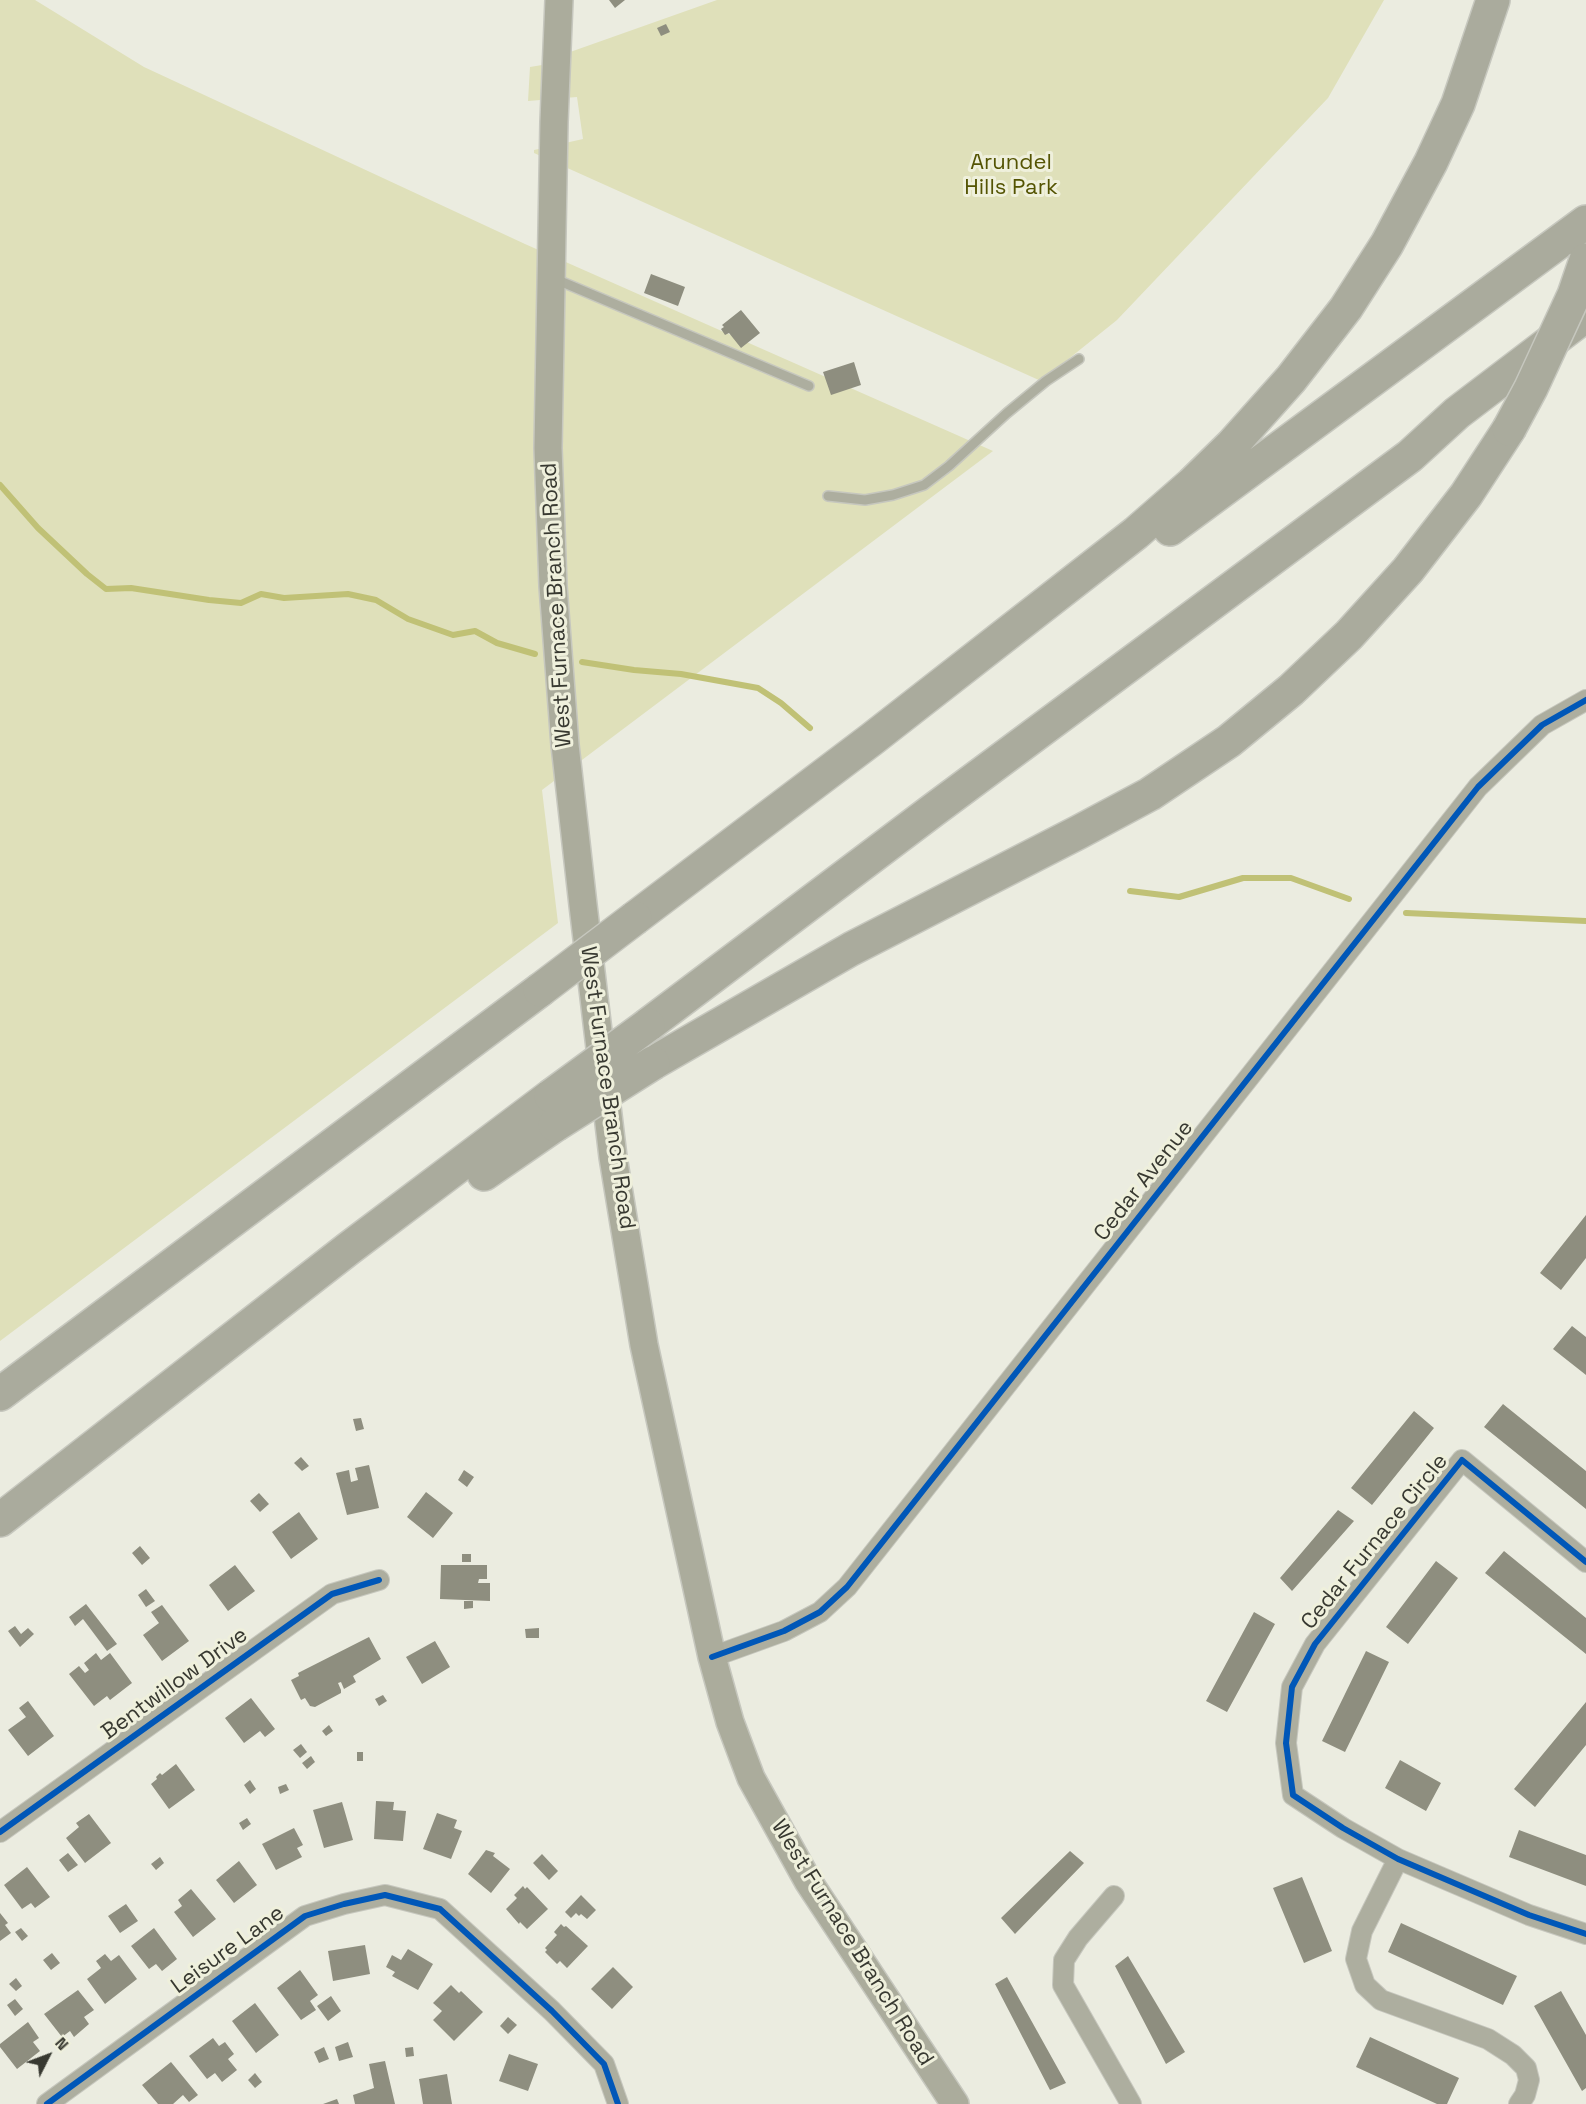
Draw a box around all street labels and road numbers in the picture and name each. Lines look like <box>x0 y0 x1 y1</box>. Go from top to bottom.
street label: West Furnace Branch Road <box>536 462 578 748</box>
street label: West Furnace Branch Road <box>574 945 640 1231</box>
street label: Cedar Avenue <box>1089 1116 1199 1246</box>
street label: Cedar Furnace Circle <box>1296 1449 1454 1635</box>
street label: Bentwillow Drive <box>97 1622 253 1746</box>
street label: West Furnace Branch Road <box>765 1815 939 2071</box>
street label: Leisure Lane <box>166 1900 290 2000</box>

